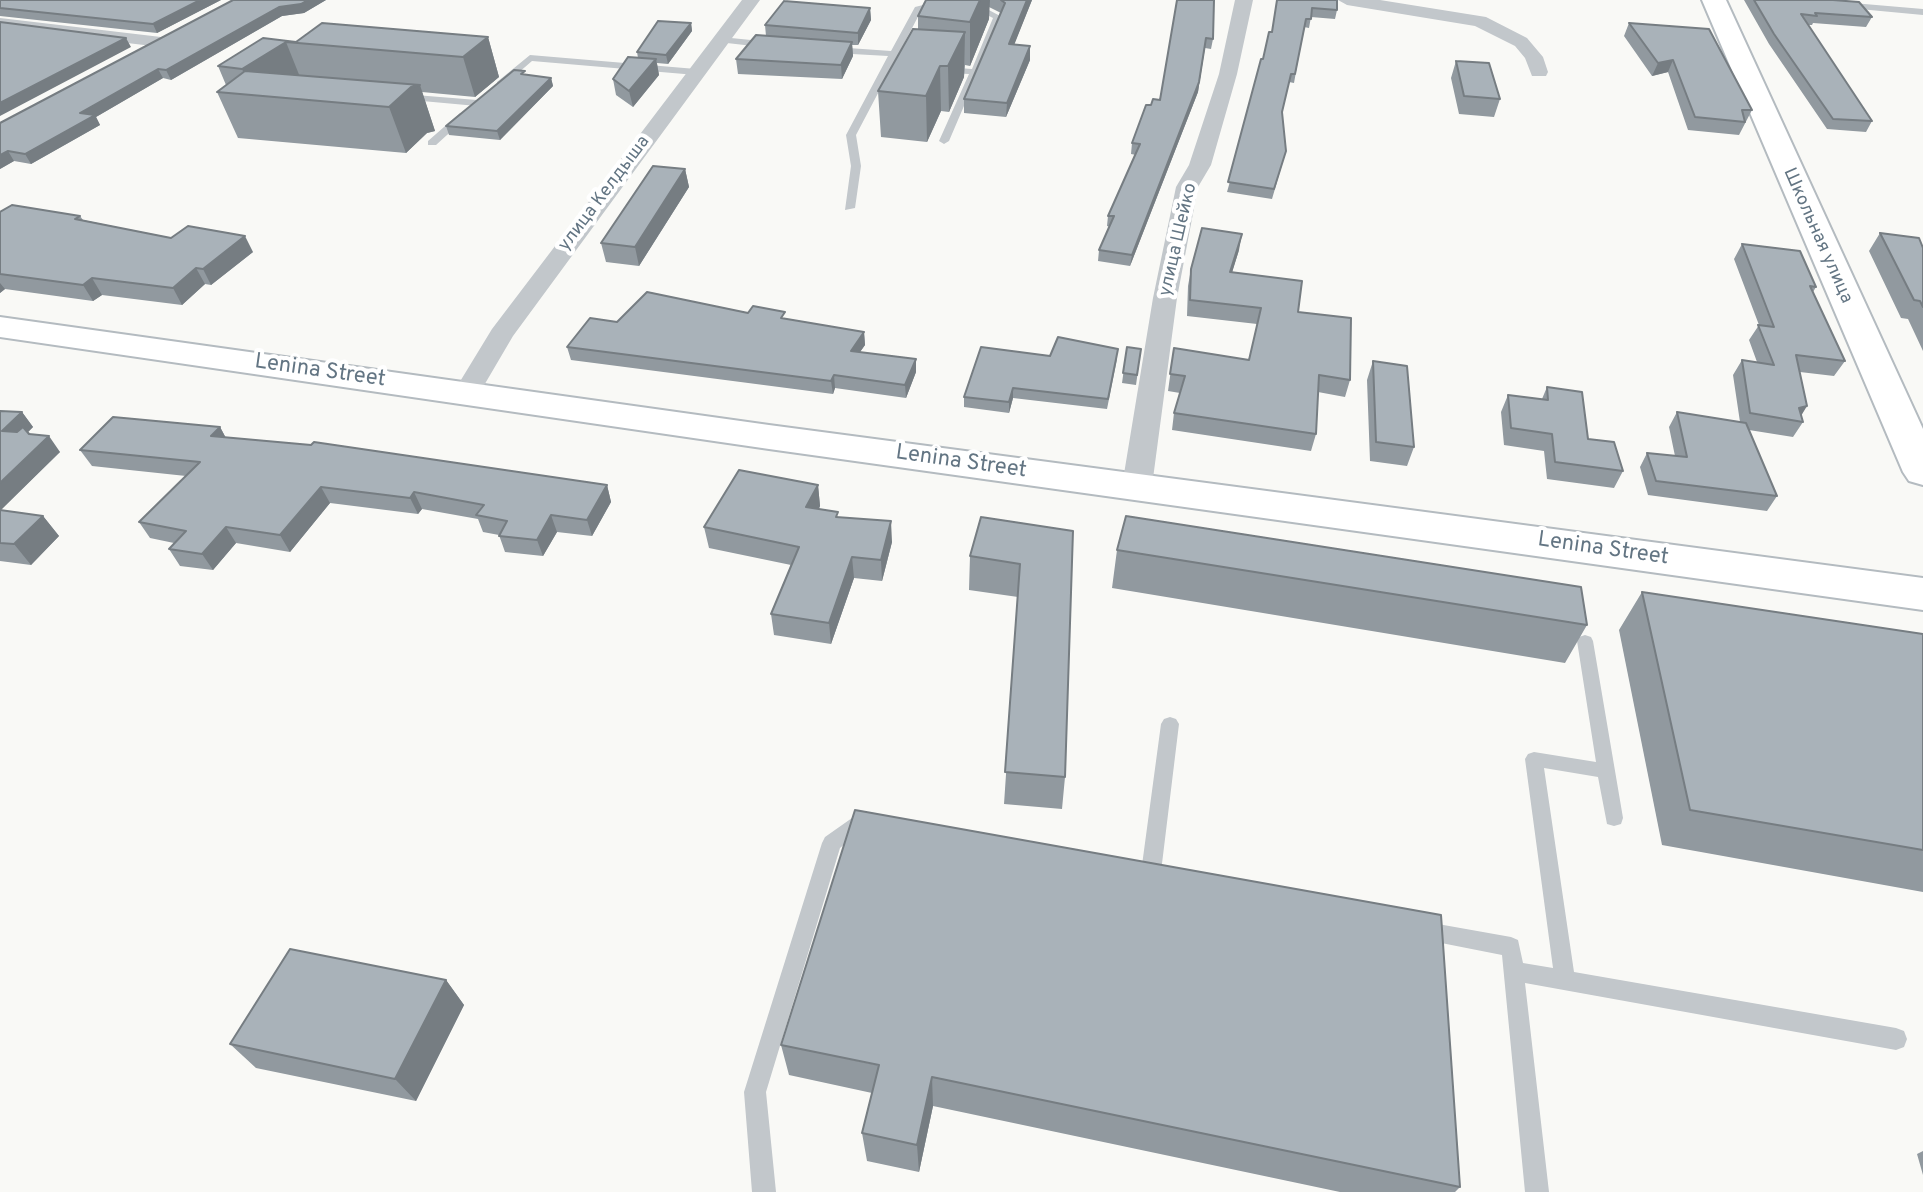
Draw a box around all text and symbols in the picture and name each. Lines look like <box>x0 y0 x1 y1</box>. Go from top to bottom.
street label: улица Келдыша <box>555 132 655 256</box>
street label: Школьная улица <box>1777 165 1857 307</box>
street label: улица Шейко <box>1155 181 1203 299</box>
street label: Lenina Street <box>253 350 387 394</box>
street label: Lenina Street <box>894 441 1028 485</box>
street label: Lenina Street <box>1536 528 1670 572</box>

